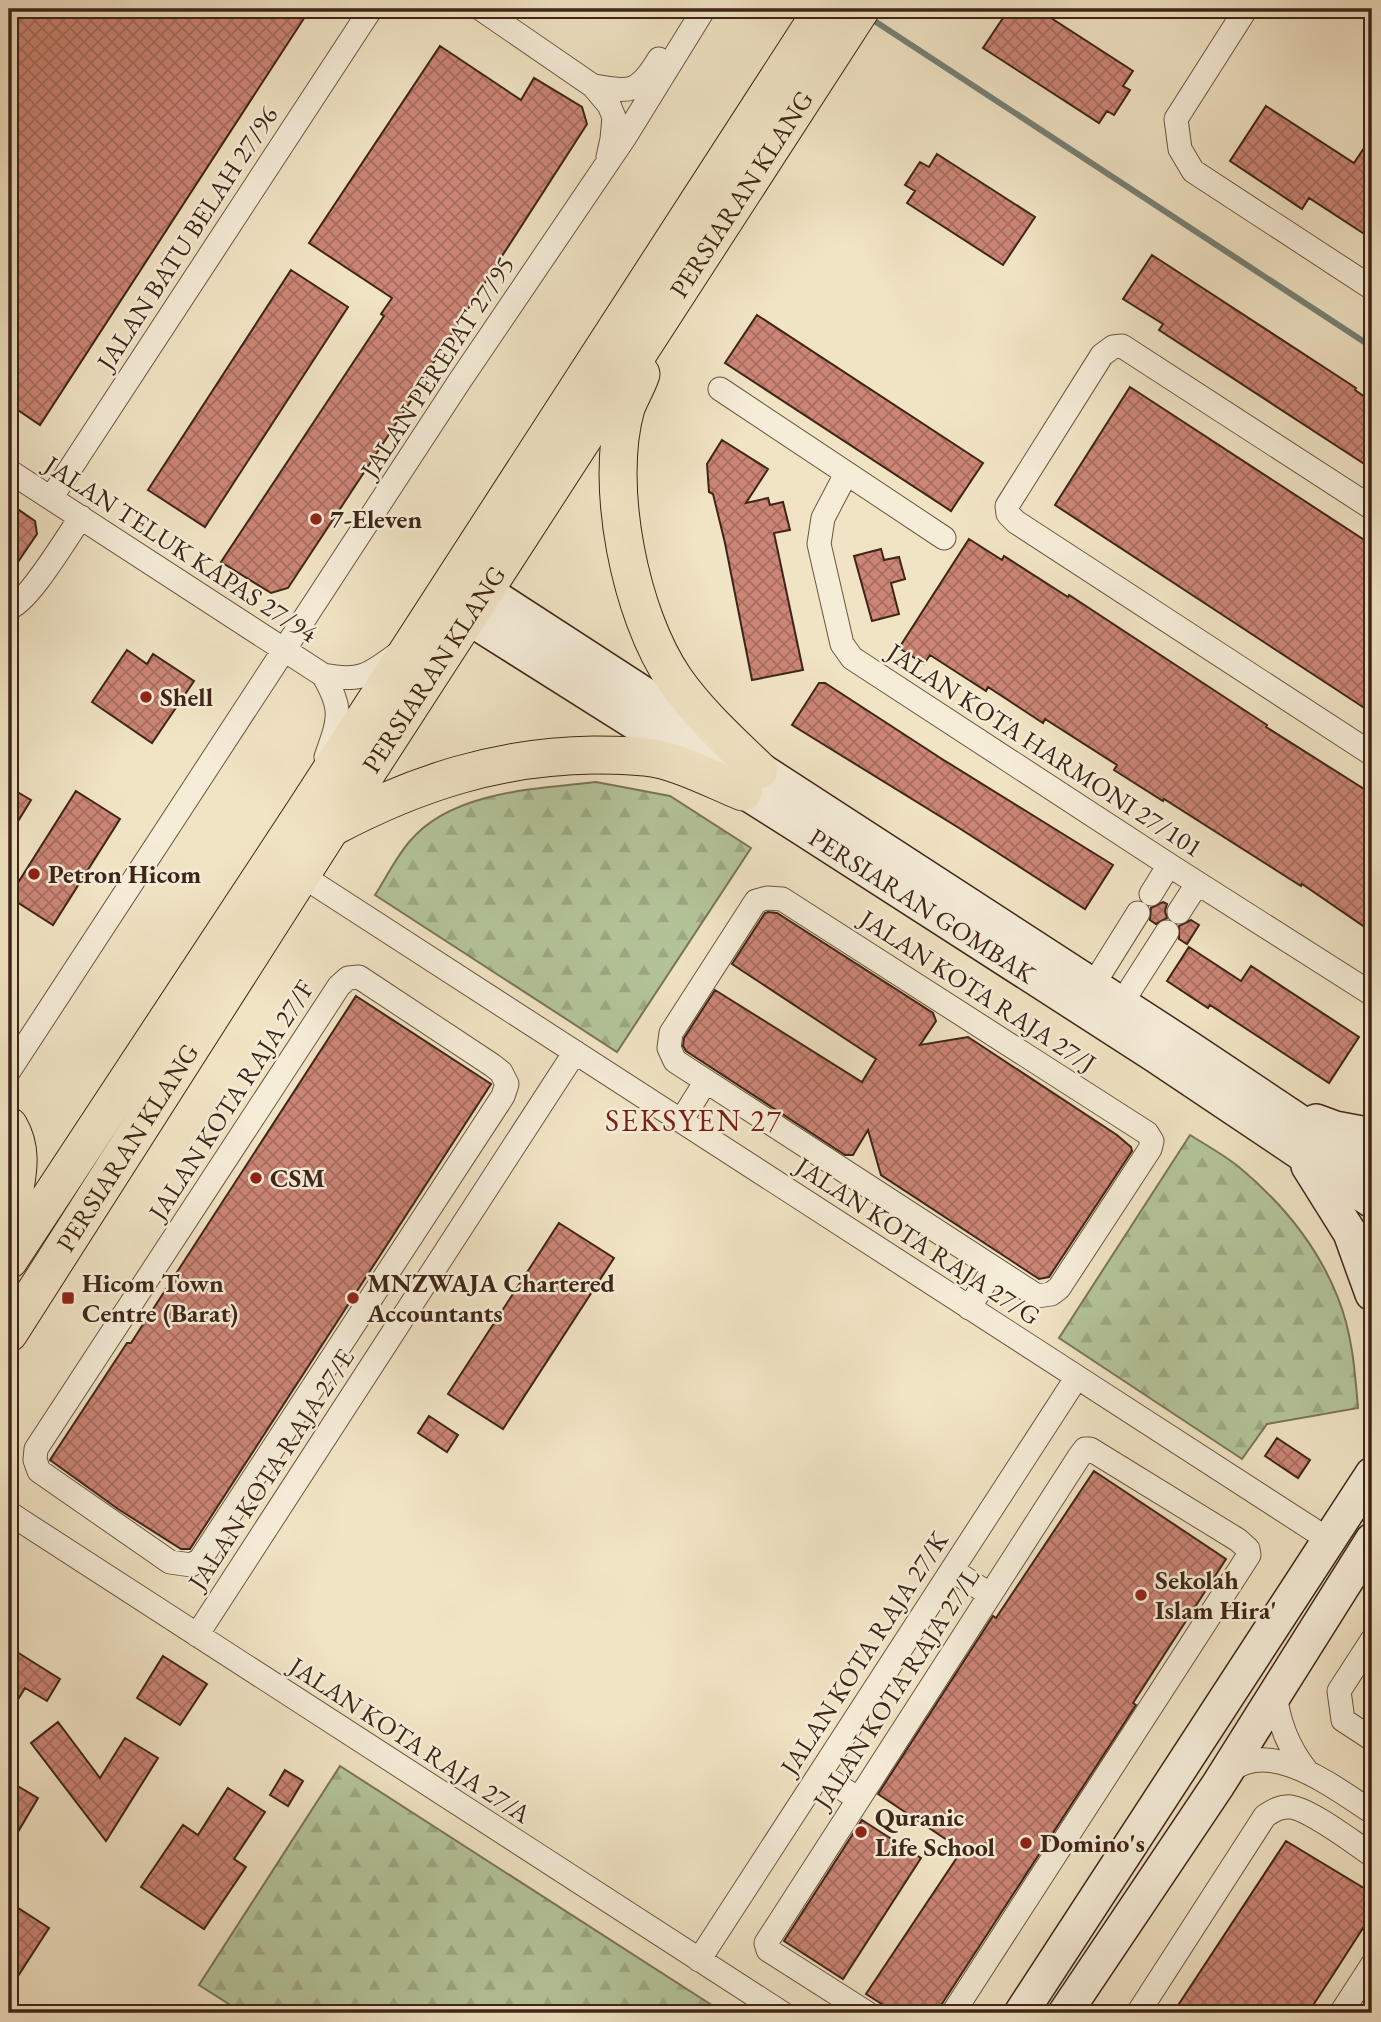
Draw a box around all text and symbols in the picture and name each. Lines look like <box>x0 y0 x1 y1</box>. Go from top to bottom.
street label: PERSIARAN KLANG <box>662 84 821 304</box>
street label: JALAN BATU BELAH 27/96 <box>88 100 285 378</box>
street label: JALAN PEREPAT 27/95 <box>351 249 522 486</box>
street label: JALAN TELUK KAPAS 27/94 <box>37 447 324 650</box>
place label: 7-Eleven <box>330 502 422 536</box>
marker: 7-Eleven <box>308 511 324 527</box>
street label: PERSIARAN KLANG <box>354 559 513 779</box>
street label: JALAN KOTA HARMONI 27/101 <box>879 634 1209 865</box>
place label: Shell <box>160 680 213 714</box>
marker: Shell <box>138 689 154 705</box>
street label: PERSIARAN GOMBAK <box>802 820 1042 991</box>
place label: Petron Hicom <box>48 857 201 891</box>
marker: Petron Hicom <box>26 866 42 882</box>
street label: JALAN KOTA RAJA 27/J <box>852 901 1103 1080</box>
street label: JALAN KOTA RAJA 27/F <box>140 974 321 1228</box>
street label: PERSIARAN KLANG <box>48 1037 206 1258</box>
district label: SEKSYEN 27 <box>605 1101 783 1140</box>
street label: JALAN KOTA RAJA 27/G <box>788 1148 1047 1333</box>
place label: CSM <box>270 1161 325 1195</box>
marker: CSM <box>248 1170 264 1186</box>
place label: Hicom Town Centre (Barat) <box>82 1266 238 1330</box>
place label: MNZWAJA Chartered Accountants <box>366 1266 615 1330</box>
marker: Hicom Town Centre (Barat) <box>60 1290 76 1306</box>
marker: MNZWAJA Chartered Accountants <box>345 1290 361 1306</box>
street label: JALAN KOTA RAJA 27/E <box>179 1342 362 1598</box>
street label: JALAN KOTA RAJA 27/K <box>771 1524 956 1783</box>
street label: JALAN KOTA RAJA 27/L <box>804 1561 987 1817</box>
place label: Sekolah Islam Hira' <box>1155 1563 1277 1627</box>
marker: Sekolah Islam Hira' <box>1133 1587 1149 1603</box>
street label: JALAN KOTA RAJA 27/A <box>281 1648 538 1831</box>
place label: Quranic Life School <box>875 1800 995 1864</box>
marker: Quranic Life School <box>853 1824 869 1840</box>
place label: Domino's <box>1040 1826 1145 1860</box>
marker: Domino's <box>1018 1835 1034 1851</box>

